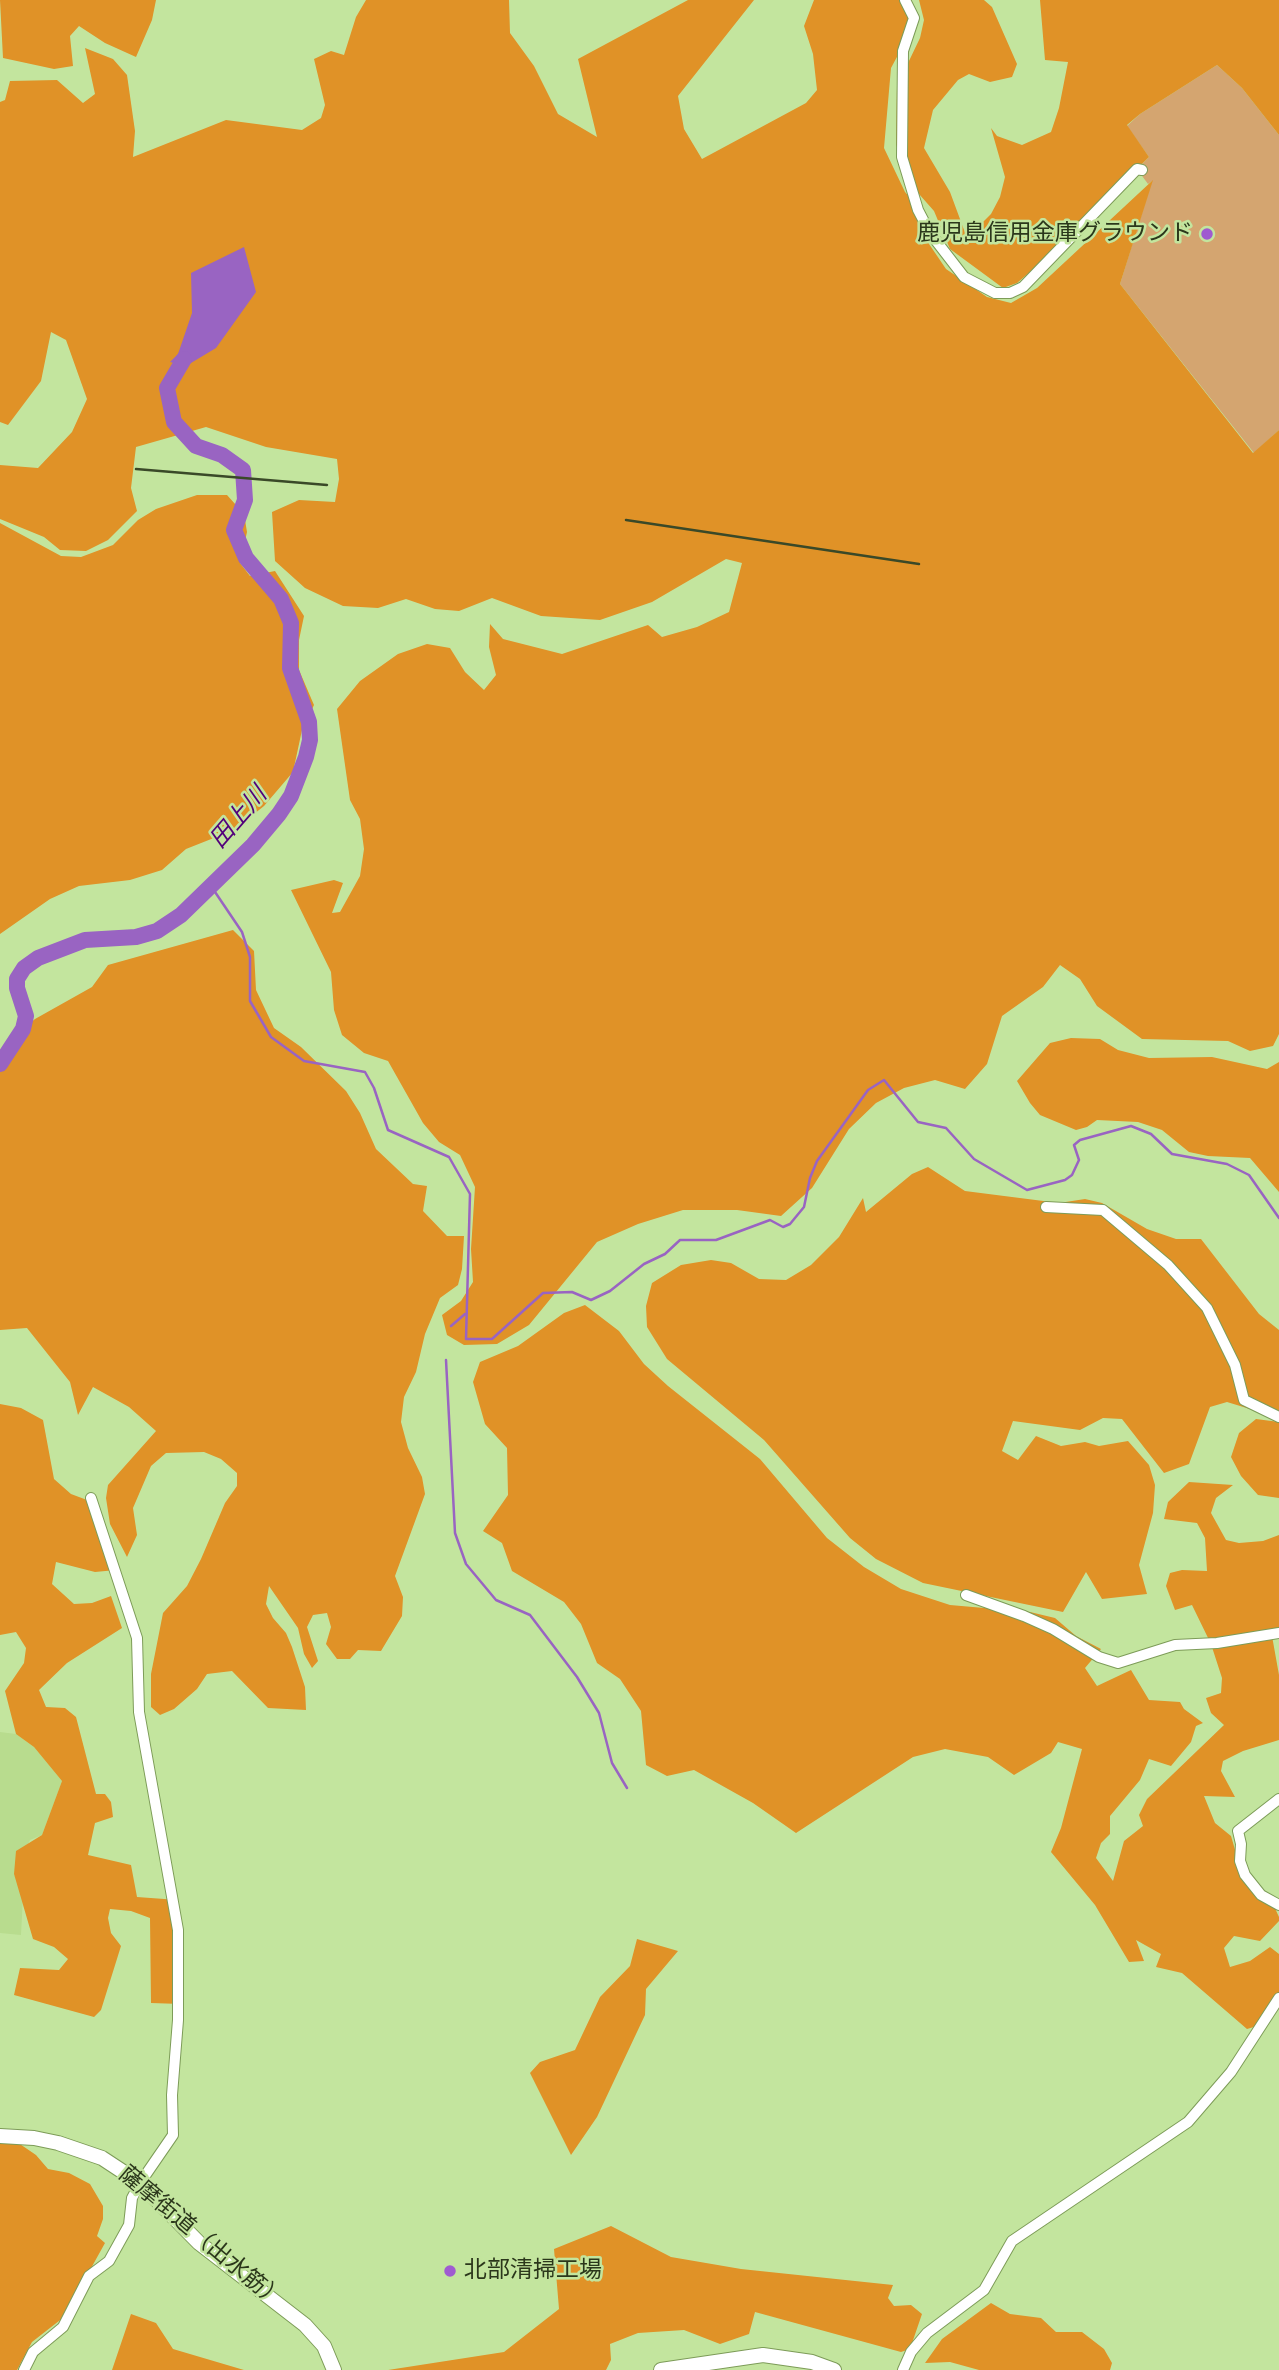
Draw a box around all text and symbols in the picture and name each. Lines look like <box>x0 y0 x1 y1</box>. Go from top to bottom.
place label: 鹿児島信用金庫グラウンド <box>917 220 1193 248</box>
marker: 鹿児島信用金庫グラウンド <box>1199 226 1215 242</box>
water label: 田上川 <box>205 781 273 855</box>
street label: 薩摩街道（出水筋） <box>113 2161 289 2315</box>
place label: 北部清掃工場 <box>464 2257 602 2285</box>
marker: 北部清掃工場 <box>442 2263 458 2279</box>

